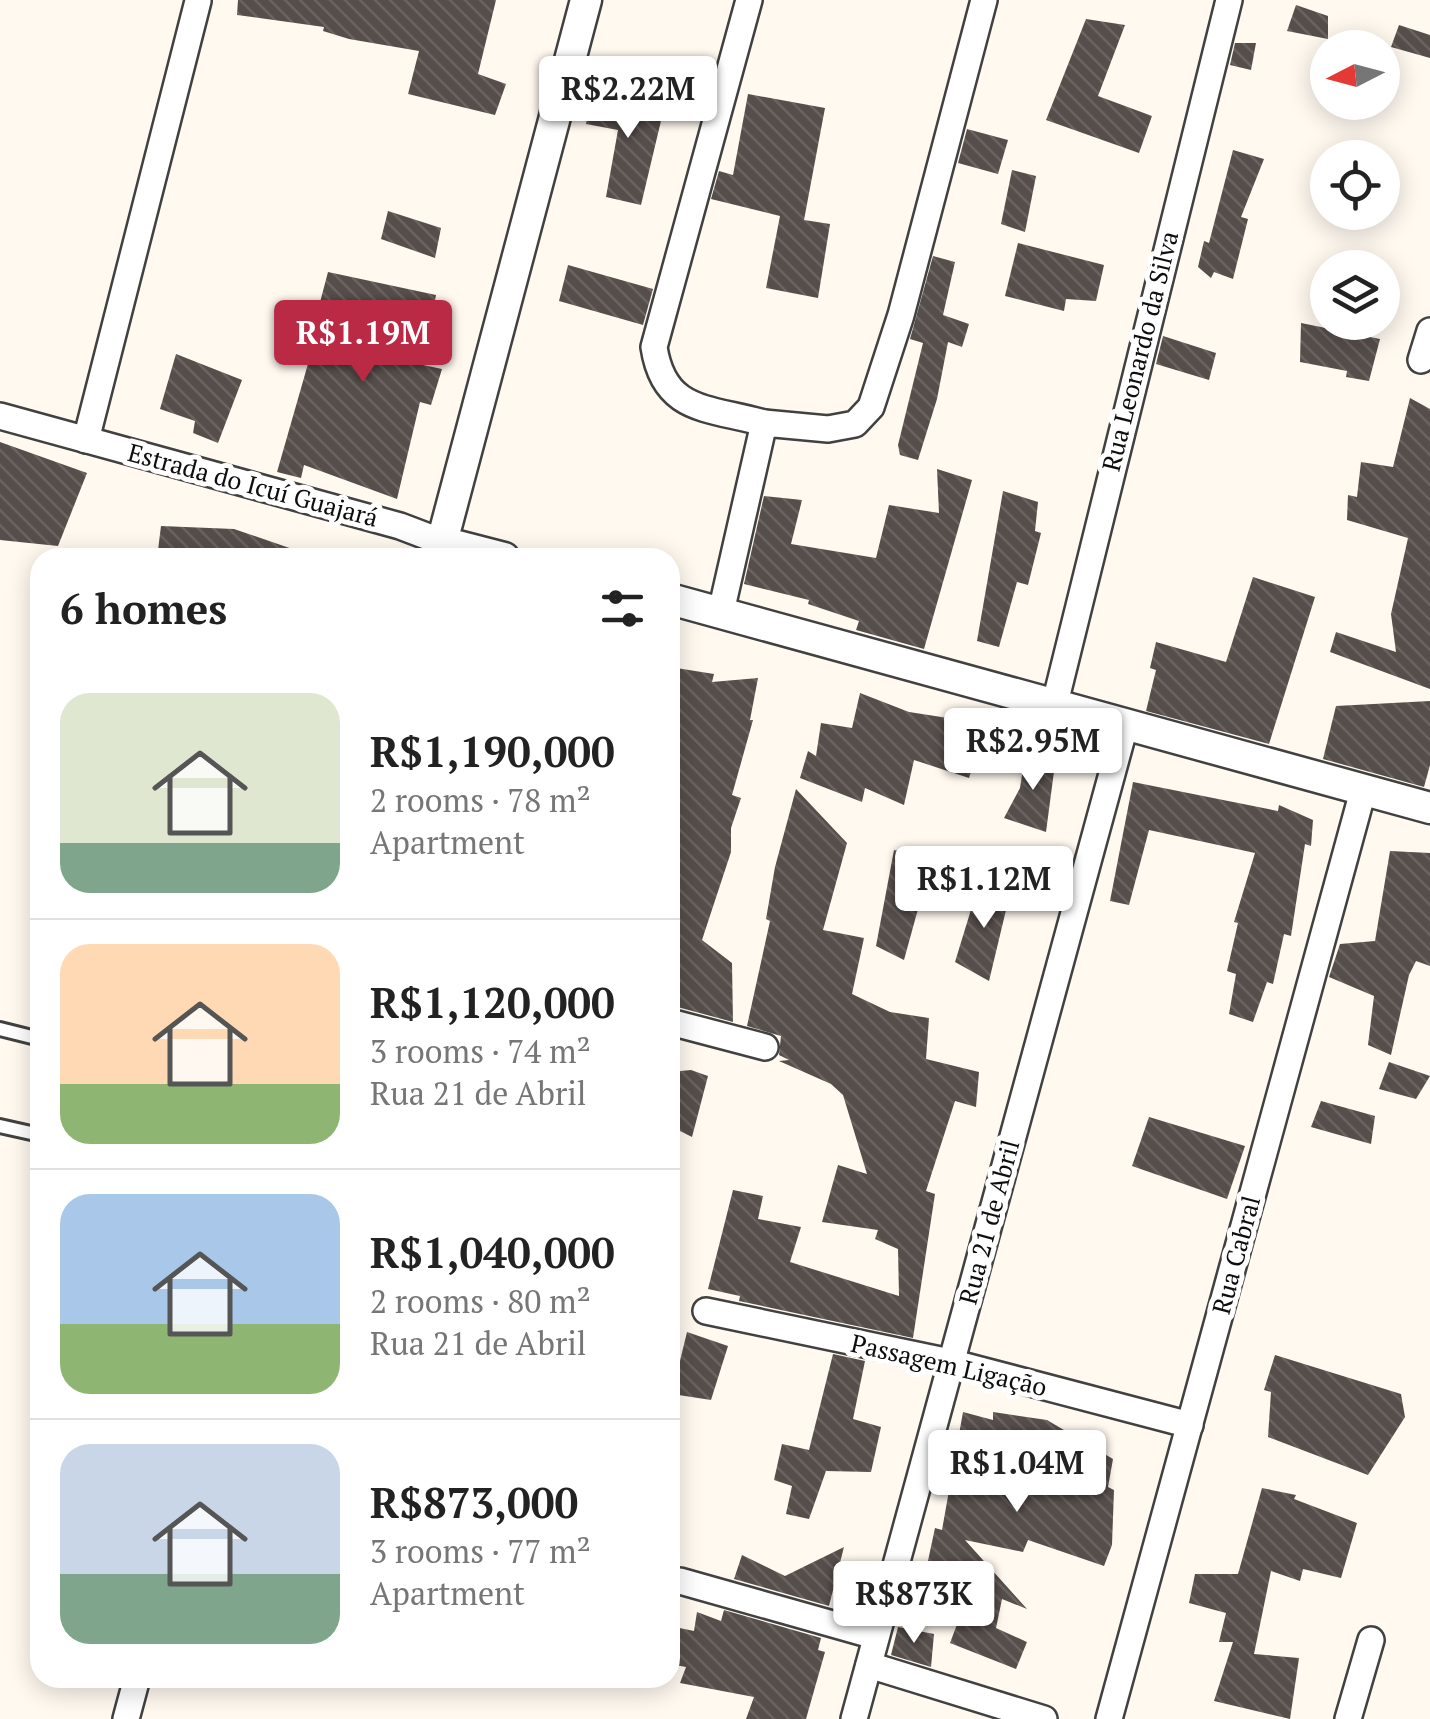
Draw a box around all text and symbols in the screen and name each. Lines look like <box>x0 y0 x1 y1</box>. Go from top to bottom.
north arrow <box>1310 30 1400 120</box>
map controls <box>1310 30 1400 340</box>
pin: R$2.22M <box>536 56 720 141</box>
text: R$2.22M <box>561 67 695 109</box>
button: locate <box>1310 140 1400 230</box>
street label: Rua Leonardo da Silva <box>1094 227 1185 474</box>
button: layers <box>1310 250 1400 340</box>
pin: R$1.19M <box>271 300 455 385</box>
text: R$1.19M <box>296 311 430 353</box>
street label: Estrada do Icuí Guajará <box>124 435 382 534</box>
text: 6 homes <box>60 580 227 636</box>
icon: filters <box>595 581 650 636</box>
pin: R$2.95M <box>941 708 1125 793</box>
text: R$2.95M <box>966 719 1100 761</box>
text: R$1,190,000 <box>370 723 615 779</box>
icon: home <box>140 733 260 853</box>
text: 2 rooms · 78 m² <box>370 779 591 821</box>
text: Apartment <box>370 821 525 863</box>
pin: R$1.12M <box>892 846 1076 931</box>
text: R$1.12M <box>917 857 1051 899</box>
text: R$1,120,000 <box>370 974 615 1030</box>
icon: home <box>140 984 260 1104</box>
text: 3 rooms · 74 m² <box>370 1030 591 1072</box>
text: Rua 21 de Abril <box>370 1072 586 1114</box>
street label: Rua 21 de Abril <box>951 1136 1026 1308</box>
street label: Rua Cabral <box>1204 1192 1267 1318</box>
text: R$1,040,000 <box>370 1224 615 1280</box>
icon: home <box>140 1234 260 1354</box>
text: 2 rooms · 80 m² <box>370 1280 591 1322</box>
text: Rua 21 de Abril <box>370 1322 586 1364</box>
street label: Passagem Ligação <box>848 1326 1050 1403</box>
pin: R$1.04M <box>925 1430 1109 1515</box>
text: R$1.04M <box>950 1441 1084 1483</box>
text: R$873,000 <box>370 1474 578 1530</box>
icon: home <box>140 1484 260 1604</box>
text: 3 rooms · 77 m² <box>370 1530 591 1572</box>
pin: R$873K <box>833 1561 995 1646</box>
text: Apartment <box>370 1572 525 1614</box>
text: R$873K <box>855 1572 973 1614</box>

